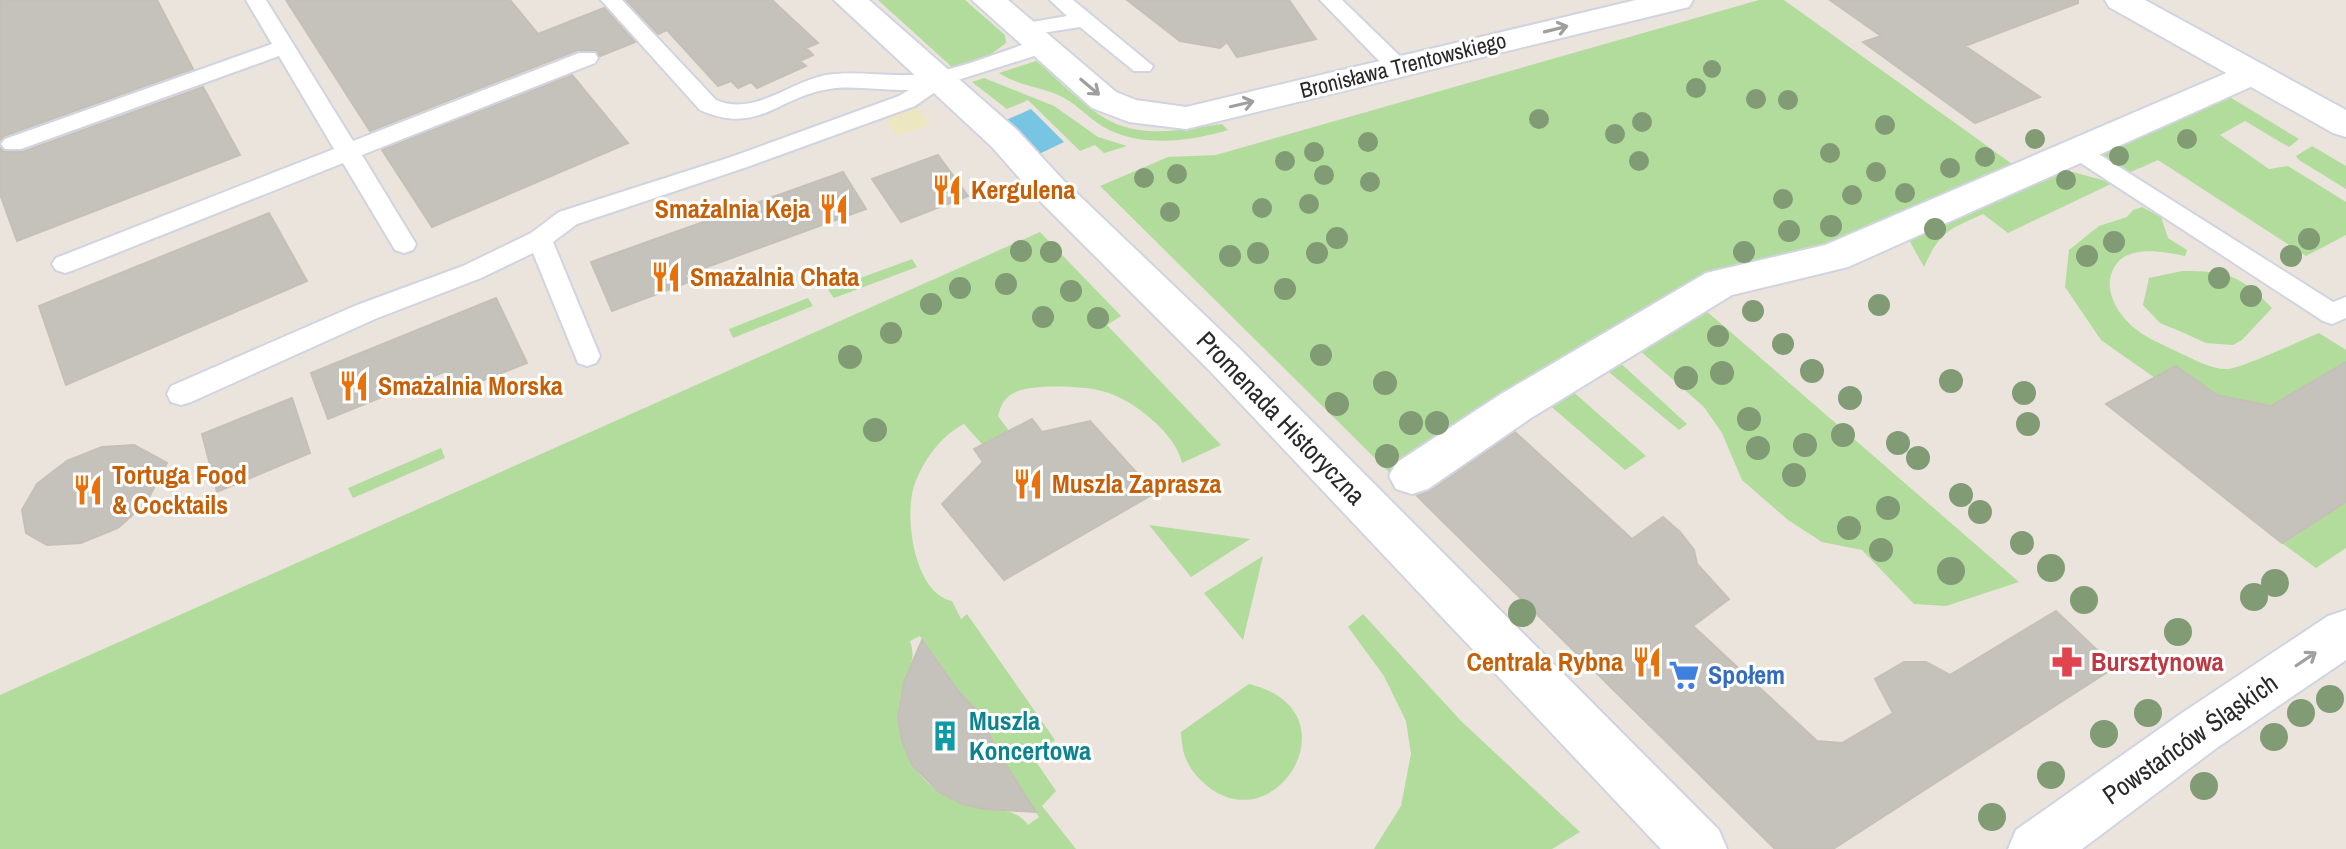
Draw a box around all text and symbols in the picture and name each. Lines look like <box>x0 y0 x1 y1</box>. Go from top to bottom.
one-way arrow <box>1542 20 1568 35</box>
street label: Bronisława Trentowskiego <box>1297 25 1509 105</box>
one-way arrow <box>1079 78 1100 96</box>
one-way arrow <box>1228 96 1254 111</box>
place label: Kergulena <box>971 172 1075 207</box>
restaurant icon: Kergulena <box>930 173 964 207</box>
place label: Smażalnia Keja <box>655 191 810 226</box>
restaurant icon: Smażalnia Keja <box>817 192 851 226</box>
place label: Smażalnia Chata <box>690 259 860 294</box>
restaurant icon: Smażalnia Chata <box>649 260 683 294</box>
street label: Promenada Historyczna <box>1189 323 1373 512</box>
place label: Smażalnia Morska <box>378 368 563 403</box>
restaurant icon: Smażalnia Morska <box>337 369 371 403</box>
place label: Tortuga Food & Cocktails <box>112 457 247 522</box>
place label: Muszla Zaprasza <box>1052 466 1222 501</box>
restaurant icon: Muszla Zaprasza <box>1011 467 1045 501</box>
restaurant icon: Tortuga Food & Cocktails <box>71 473 105 507</box>
place label: Centrala Rybna <box>1467 644 1623 679</box>
place label: Bursztynowa <box>2091 644 2224 679</box>
restaurant icon: Centrala Rybna <box>1630 645 1664 679</box>
pharmacy icon: Bursztynowa <box>2050 645 2084 679</box>
one-way arrow <box>2294 651 2316 667</box>
place label: Społem <box>1708 657 1785 692</box>
supermarket icon: Społem <box>1667 658 1701 692</box>
street label: Powstańców Śląskich <box>2095 665 2284 812</box>
place label: Muszla Koncertowa <box>969 703 1091 768</box>
building icon: Muszla Koncertowa <box>928 719 962 753</box>

